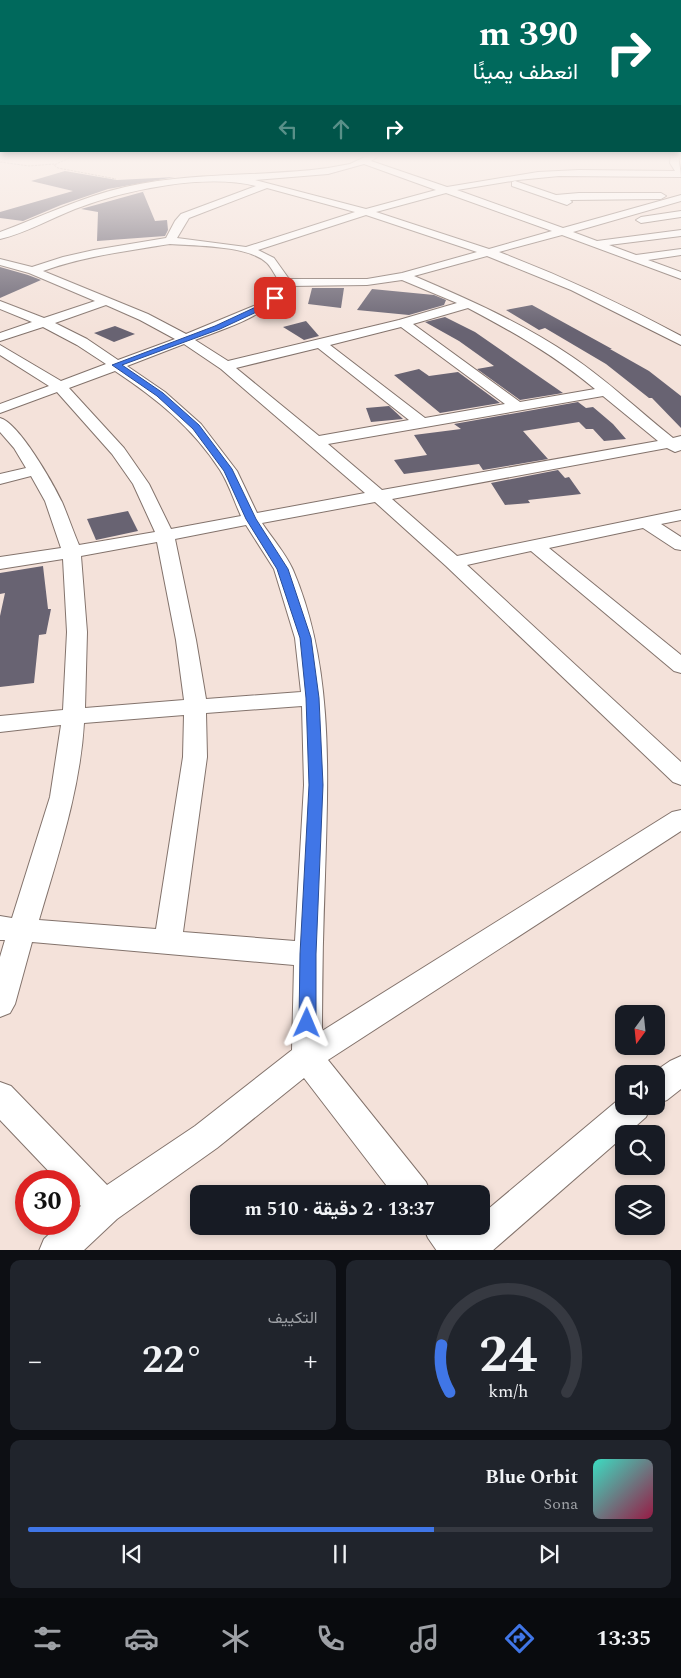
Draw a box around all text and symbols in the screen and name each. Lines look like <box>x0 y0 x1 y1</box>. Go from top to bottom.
text: 390 m <box>479 8 578 61</box>
icon: right <box>596 20 661 85</box>
text: انعطف يمينًا <box>473 56 578 89</box>
icon: left <box>274 115 302 143</box>
icon: ahead <box>327 115 355 143</box>
icon: right <box>380 115 408 143</box>
pin <box>254 277 296 319</box>
icon: arrive <box>261 284 289 312</box>
position arrow <box>280 996 332 1048</box>
north arrow <box>615 1005 665 1055</box>
map controls <box>615 1005 665 1235</box>
button: sound <box>615 1065 665 1115</box>
button: search <box>615 1125 665 1175</box>
speed limit sign: 30 <box>15 1170 80 1235</box>
button: layers <box>615 1185 665 1235</box>
text: 13:37 · 2 دقيقة · 510 m <box>245 1195 435 1224</box>
text: التكييف <box>268 1306 318 1330</box>
text: 24 <box>479 1316 537 1395</box>
text: 22° <box>142 1332 204 1390</box>
text: − <box>28 1340 42 1383</box>
text: + <box>303 1340 317 1383</box>
text: km/h <box>488 1378 528 1405</box>
text: Blue Orbit <box>485 1463 578 1492</box>
text: Sona <box>543 1492 578 1516</box>
icon: previous <box>118 1540 146 1568</box>
icon: pause <box>326 1540 354 1568</box>
icon: next <box>535 1540 563 1568</box>
icon: filters <box>30 1621 65 1656</box>
icon: car <box>124 1621 159 1656</box>
icon: climate <box>218 1621 253 1656</box>
icon: phone <box>313 1621 348 1656</box>
icon: music <box>407 1621 442 1656</box>
icon: directions <box>502 1621 537 1656</box>
text: 13:35 <box>596 1622 651 1655</box>

